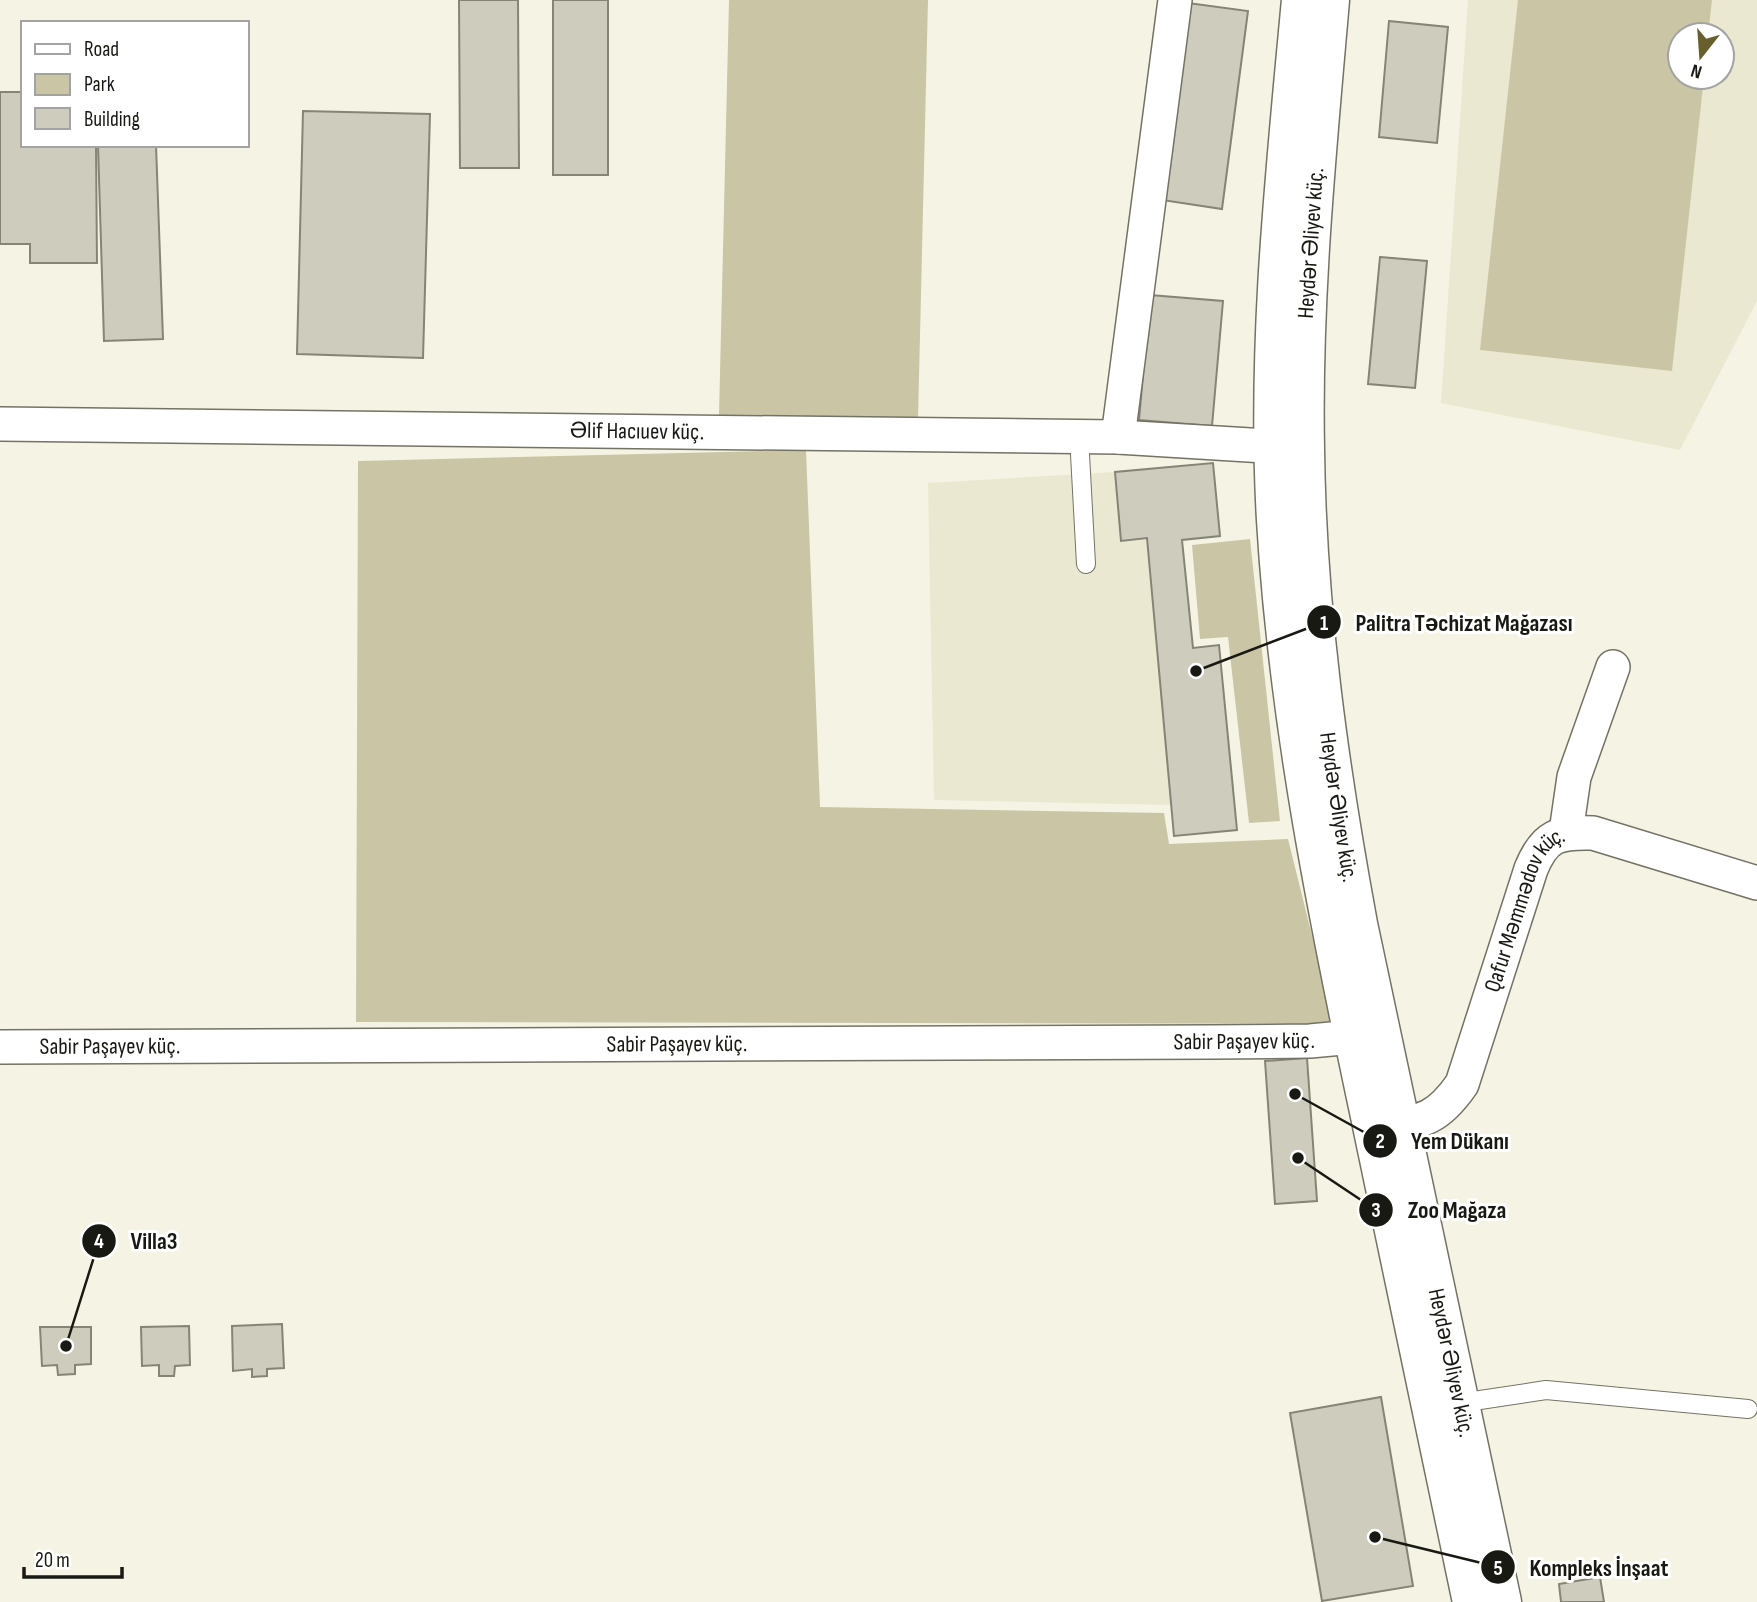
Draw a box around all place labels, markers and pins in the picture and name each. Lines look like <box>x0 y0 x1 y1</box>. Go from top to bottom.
callout: Palitra Təchizat Mağazası <box>1306 600 1586 645</box>
callout: Yem Dükanı <box>1362 1118 1523 1163</box>
callout: Zoo Mağaza <box>1359 1187 1521 1232</box>
callout: Villa3 <box>82 1219 192 1264</box>
callout: Kompleks İnşaat <box>1481 1545 1682 1590</box>

